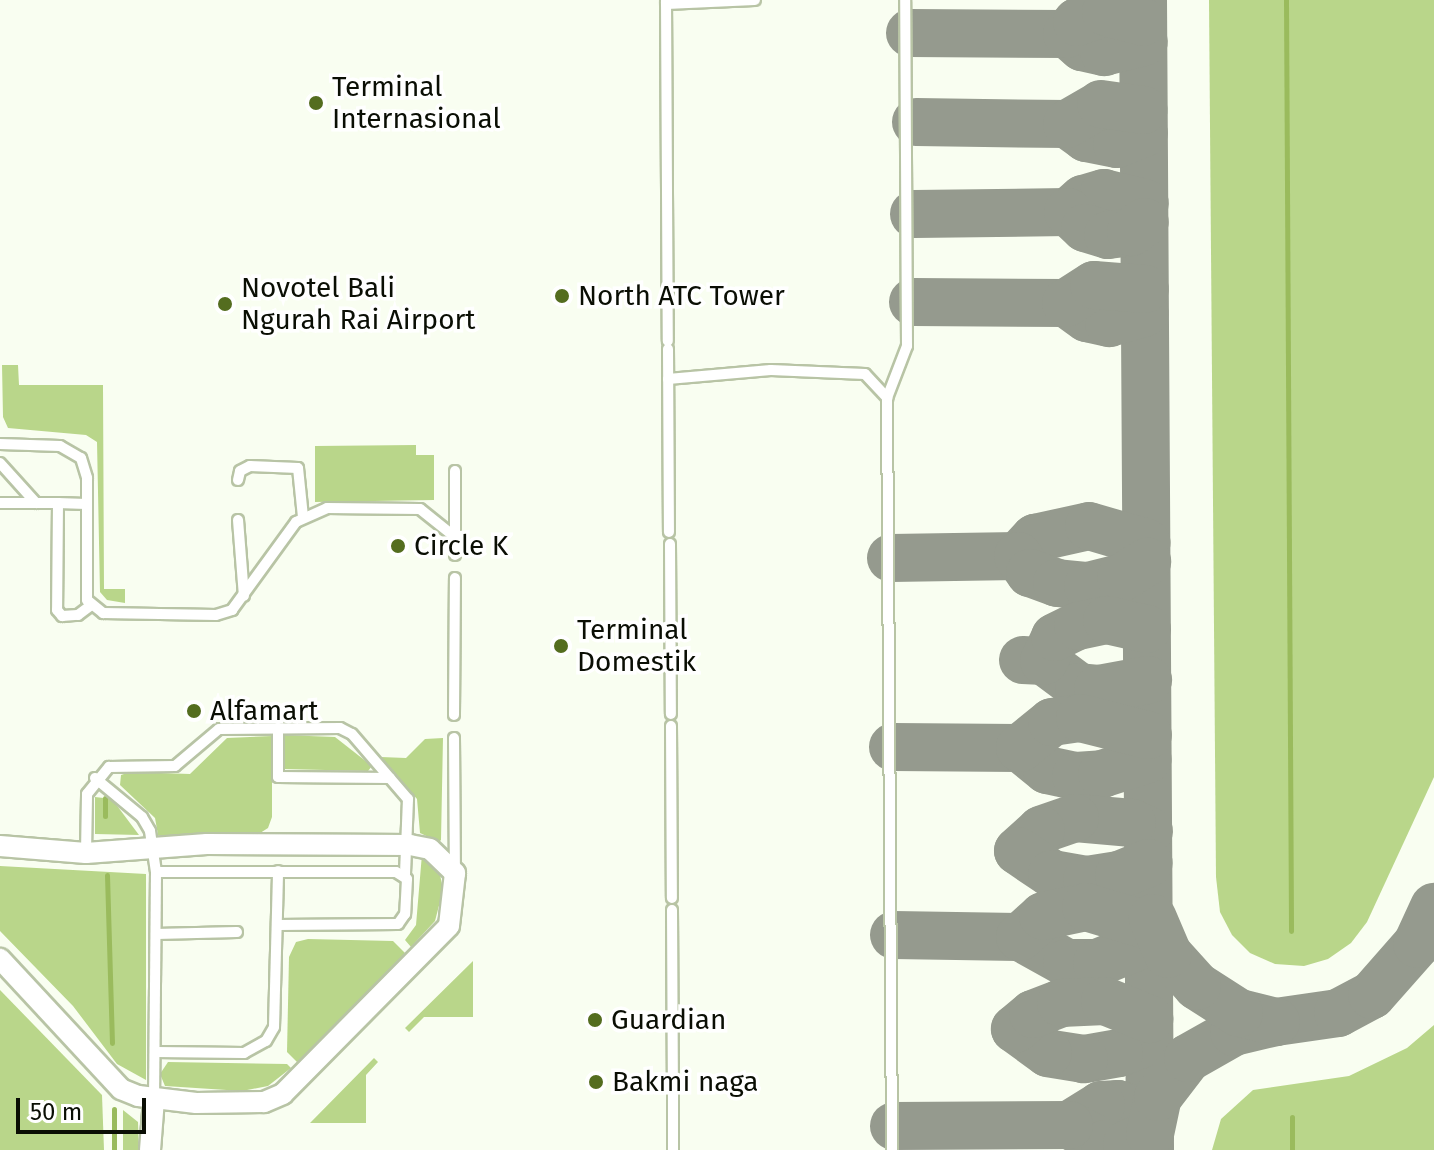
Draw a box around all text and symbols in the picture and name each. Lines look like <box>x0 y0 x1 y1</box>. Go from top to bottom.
place label: Terminal Internasional <box>332 70 501 136</box>
marker: Terminal Internasional <box>307 94 325 112</box>
place label: Novotel Bali Ngurah Rai Airport <box>241 271 475 337</box>
place label: North ATC Tower <box>578 279 785 313</box>
marker: North ATC Tower <box>553 287 571 305</box>
marker: Novotel Bali Ngurah Rai Airport <box>216 295 234 313</box>
place label: Circle K <box>414 529 508 563</box>
marker: Circle K <box>389 537 407 555</box>
place label: Terminal Domestik <box>577 613 696 679</box>
marker: Terminal Domestik <box>552 637 570 655</box>
place label: Alfamart <box>210 694 318 728</box>
marker: Alfamart <box>185 702 203 720</box>
place label: Guardian <box>611 1003 726 1037</box>
marker: Guardian <box>586 1011 604 1029</box>
place label: Bakmi naga <box>612 1065 759 1099</box>
marker: Bakmi naga <box>587 1073 605 1091</box>
scale bar <box>20 1082 150 1132</box>
text: 50 m <box>30 1098 82 1126</box>

